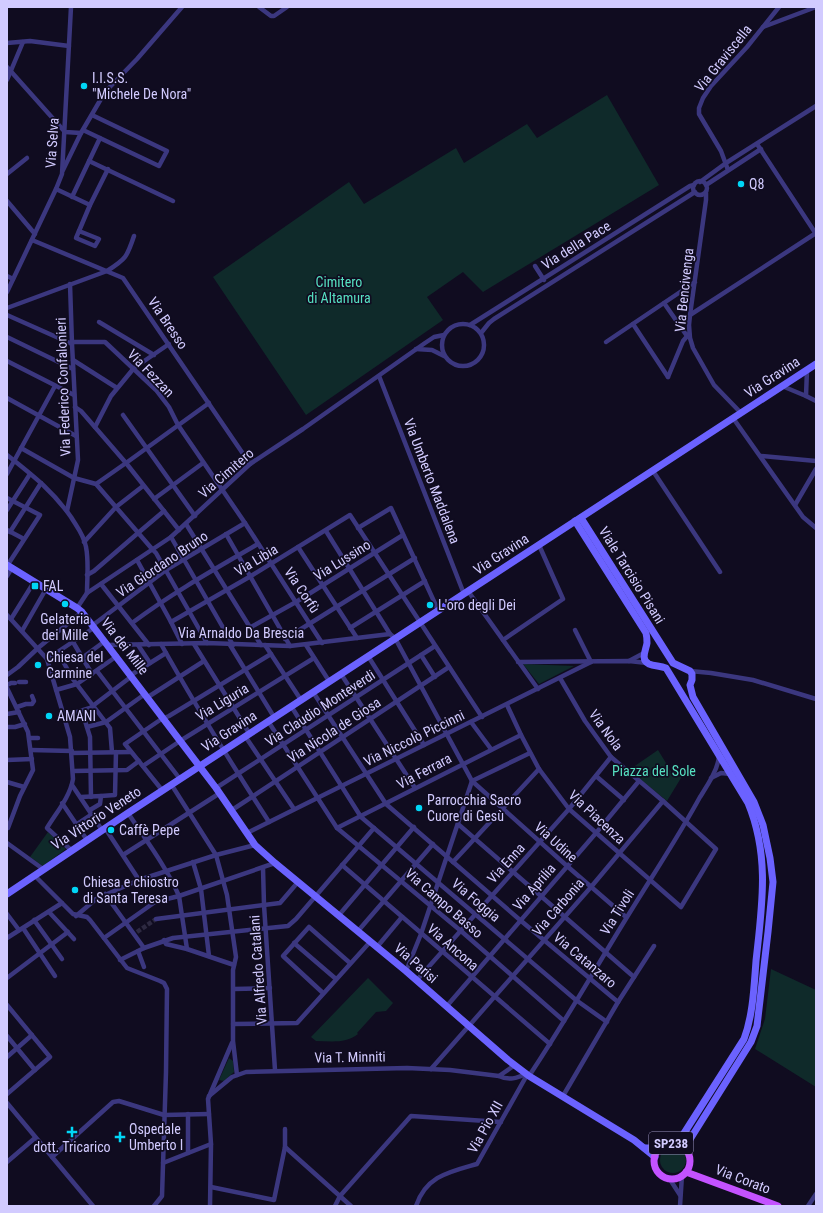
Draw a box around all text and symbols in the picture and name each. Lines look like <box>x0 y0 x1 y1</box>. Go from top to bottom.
street label: Via Graviscella <box>691 21 755 95</box>
place label: I.I.S.S. "Michele De Nora" <box>92 70 191 102</box>
marker: I.I.S.S. "Michele De Nora" <box>79 81 89 91</box>
street label: Via Selva <box>42 117 62 169</box>
place label: Q8 <box>749 176 764 192</box>
marker: Q8 <box>736 179 746 189</box>
street label: Via della Pace <box>539 217 614 273</box>
street label: Via Bencivenga <box>672 247 696 333</box>
park label: Cimitero di Altamura <box>307 274 371 306</box>
street label: Via Bresso <box>145 294 191 352</box>
street label: Via Federico Confalonieri <box>53 317 73 457</box>
street label: Via Fezzan <box>124 346 178 400</box>
street label: Via Gravina <box>741 353 803 401</box>
street label: Via Umberto Maddalena <box>401 416 463 546</box>
street label: Via Cimitero <box>195 445 257 501</box>
street label: Viale Tarcisio Pisani <box>596 524 668 626</box>
street label: Via Giordano Bruno <box>113 528 211 600</box>
street label: Via Gravina <box>470 530 532 578</box>
street label: Via Lussino <box>311 536 373 584</box>
street label: Via Libia <box>231 541 281 579</box>
street label: Via Corfù <box>281 564 323 616</box>
place label: FAL <box>43 578 64 594</box>
marker: FAL <box>30 581 40 591</box>
place label: L'oro degli Dei <box>438 597 516 613</box>
marker: Gelateria dei Mille <box>60 599 70 609</box>
marker: L'oro degli Dei <box>425 600 435 610</box>
place label: Gelateria dei Mille <box>40 611 90 643</box>
street label: Via dei Mille <box>98 614 152 678</box>
street label: Via Arnaldo Da Brescia <box>178 625 304 641</box>
place label: Chiesa del Carmine <box>46 649 104 681</box>
marker: Chiesa del Carmine <box>33 660 43 670</box>
street label: Via Claudio Monteverdi <box>262 666 378 750</box>
street label: Via Liguria <box>193 680 251 724</box>
street label: Via Nicola de Giosa <box>284 694 384 766</box>
street label: Via Nola <box>586 706 626 754</box>
street label: Via Gravina <box>198 707 260 755</box>
street label: Via Niccolò Piccinni <box>361 707 467 769</box>
place label: AMANI <box>57 708 96 724</box>
marker: AMANI <box>44 711 54 721</box>
street label: Via Ferrara <box>394 750 454 792</box>
park label: Piazza del Sole <box>612 763 696 779</box>
street label: Via Vittorio Veneto <box>48 783 144 853</box>
street label: Via Piacenza <box>565 787 629 847</box>
place label: Parrocchia Sacro Cuore di Gesù <box>427 792 521 824</box>
marker: Parrocchia Sacro Cuore di Gesù <box>414 803 424 813</box>
street label: Via Udine <box>531 819 581 866</box>
place label: Caffè Pepe <box>119 822 180 838</box>
marker: Caffè Pepe <box>106 825 116 835</box>
street label: Via Enna <box>484 840 528 886</box>
street label: Via Aprilia <box>509 860 559 914</box>
street label: Via Campo Basso <box>402 865 486 941</box>
place label: Chiesa e chiostro di Santa Teresa <box>83 874 179 906</box>
street label: Via Foggia <box>449 875 503 925</box>
street label: Via Carbonia <box>529 875 587 939</box>
marker: Chiesa e chiostro di Santa Teresa <box>70 885 80 895</box>
street label: Via Tivoli <box>597 886 637 938</box>
street label: Via Alfredo Catalani <box>246 915 270 1025</box>
street label: Via Ancona <box>424 920 482 974</box>
street label: Via Catanzaro <box>550 929 620 991</box>
street label: Via Parisi <box>391 940 441 986</box>
street label: Via T. Minniti <box>314 1048 386 1066</box>
street label: Via Pio XII <box>464 1098 506 1156</box>
place label: Ospedale Umberto I <box>129 1121 183 1153</box>
marker: dott. Tricarico <box>67 1127 77 1137</box>
marker: Ospedale Umberto I <box>114 1131 126 1143</box>
road number: SP238 <box>649 1132 693 1154</box>
place label: dott. Tricarico <box>33 1139 111 1155</box>
street label: Via Corato <box>713 1161 773 1197</box>

